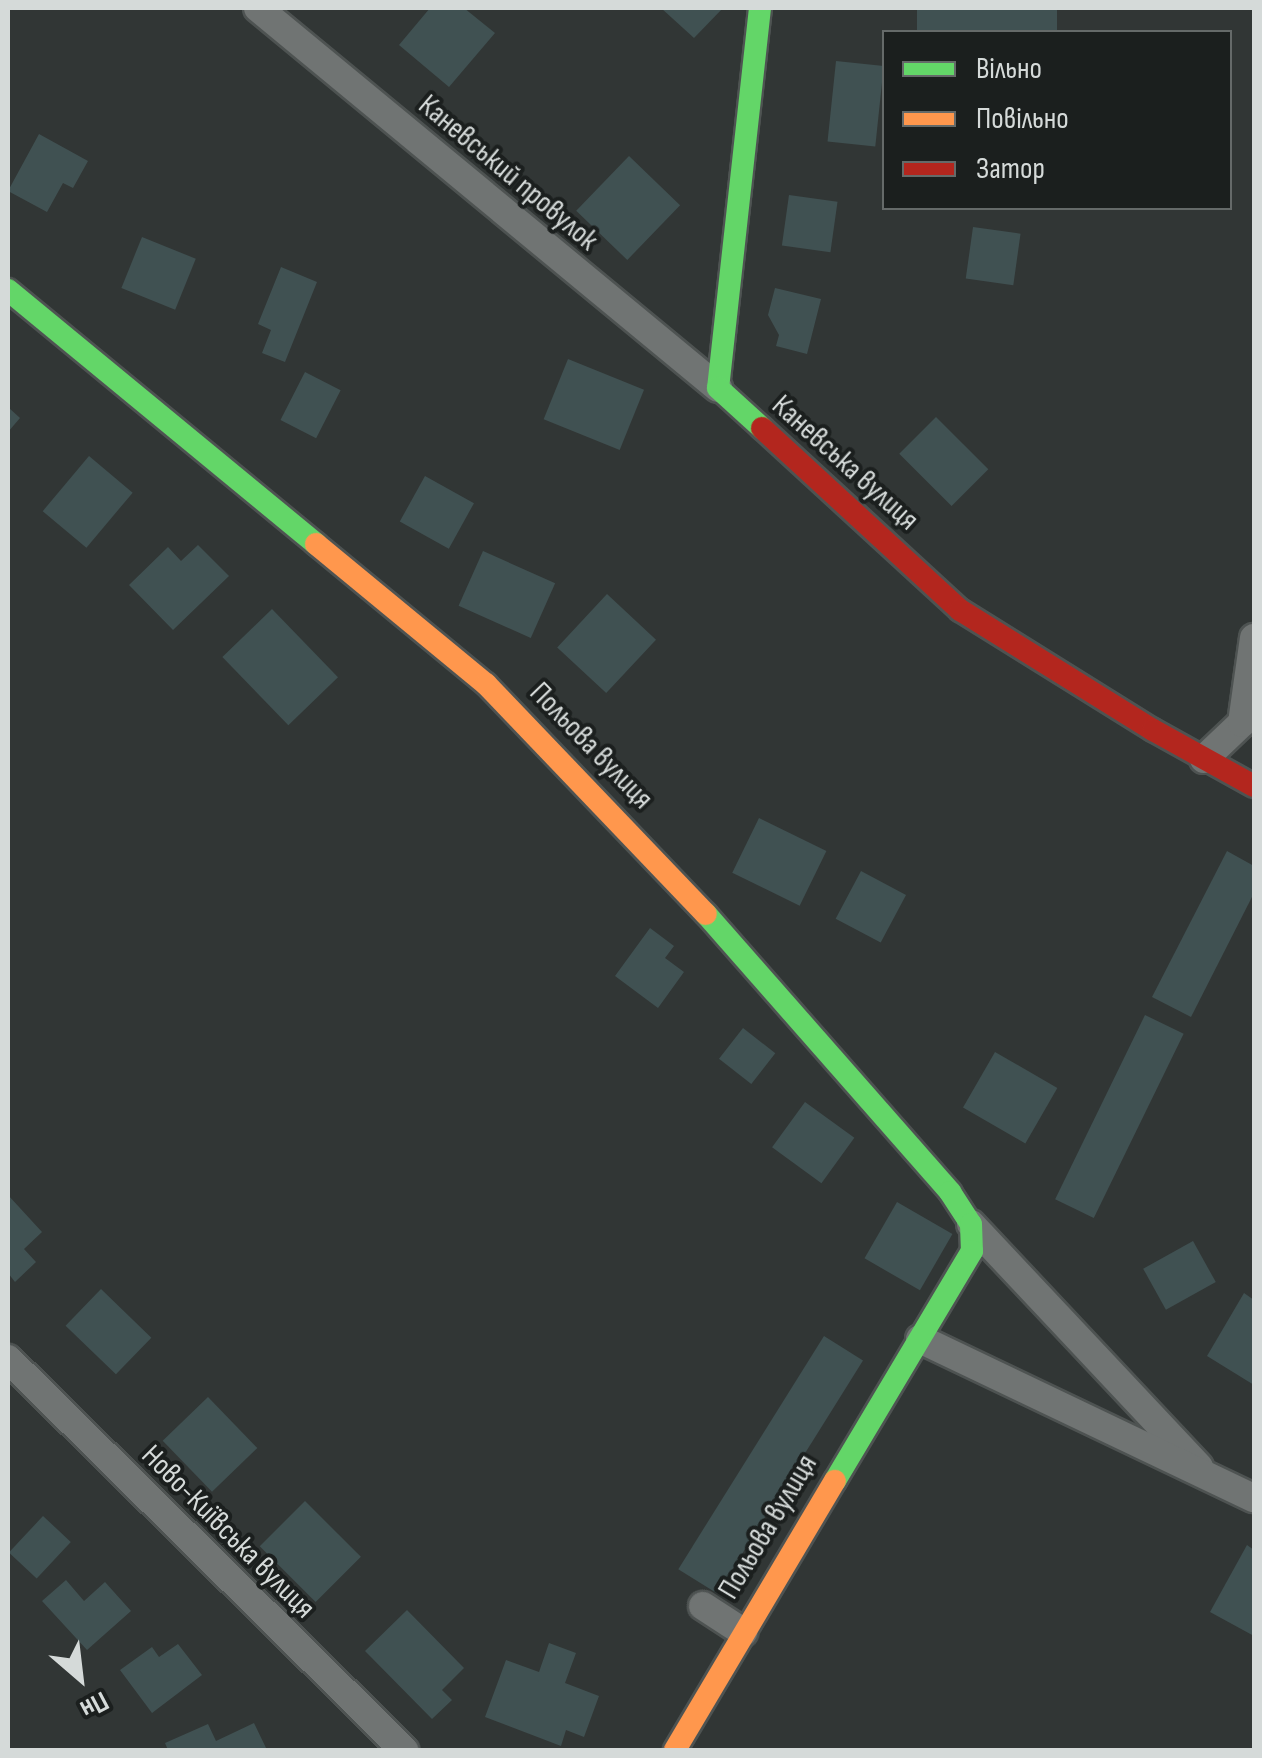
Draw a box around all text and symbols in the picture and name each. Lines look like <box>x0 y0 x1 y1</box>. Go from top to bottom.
legend <box>882 30 1232 210</box>
text: Вільно <box>976 51 1042 87</box>
street label: Каневський провулок <box>411 88 605 258</box>
text: Повільно <box>976 101 1069 137</box>
text: Затор <box>976 151 1045 187</box>
street label: Каневська вулиця <box>764 388 926 538</box>
street label: Польова вулиця <box>522 675 660 817</box>
street label: Ново-Київська вулиця <box>134 1438 322 1626</box>
street label: Польова вулиця <box>711 1448 825 1606</box>
north arrow <box>30 1628 130 1728</box>
text: Пн <box>75 1684 114 1726</box>

